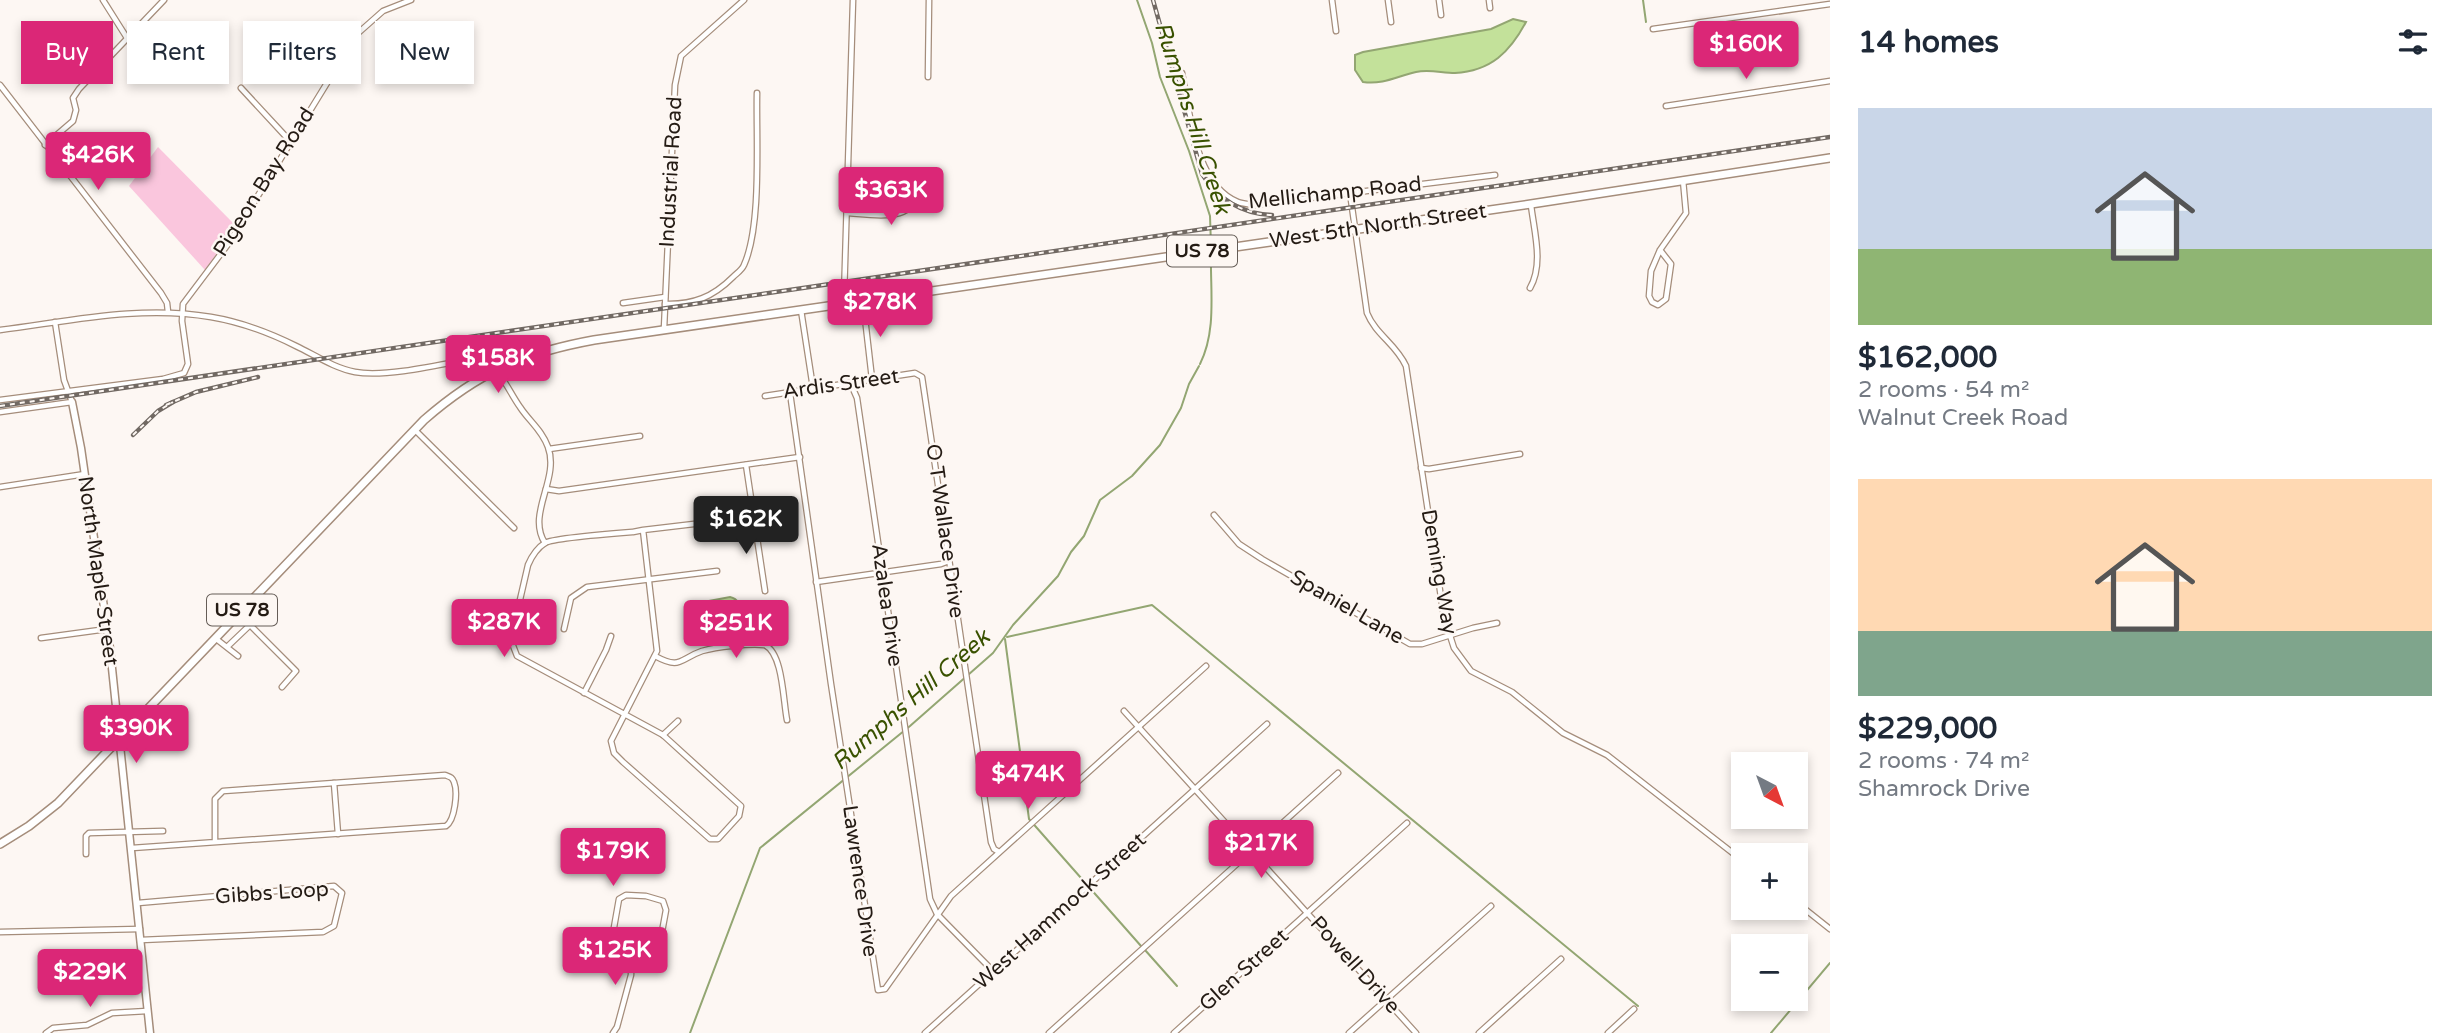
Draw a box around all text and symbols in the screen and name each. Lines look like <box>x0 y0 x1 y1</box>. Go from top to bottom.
water label: Rumphs Hill Creek <box>1148 18 1237 219</box>
chip: Buy <box>21 21 113 84</box>
chip: Rent <box>127 21 229 84</box>
chip: Filters <box>243 21 361 84</box>
chip: New <box>375 21 474 84</box>
pin: $160K <box>1697 22 1795 81</box>
icon: filters <box>2394 23 2432 61</box>
text: 14 homes <box>1858 24 1999 61</box>
text: $160K <box>1710 30 1782 58</box>
street label: Industrial Road <box>655 96 687 248</box>
street label: Pigeon Bay Road <box>208 103 320 261</box>
pin: $426K <box>49 132 147 192</box>
text: $426K <box>62 141 134 169</box>
icon: home <box>2082 153 2208 279</box>
pin: $363K <box>842 168 940 227</box>
street label: Mellichamp Road <box>1247 171 1423 215</box>
text: $363K <box>855 176 927 204</box>
street label: West 5th North Street <box>1268 198 1488 254</box>
road number: US 78 <box>1167 235 1237 266</box>
pin: $278K <box>831 280 929 339</box>
text: $278K <box>844 288 916 316</box>
pin: $158K <box>449 336 547 395</box>
text: $162,000 <box>1858 339 1997 376</box>
text: $158K <box>462 344 534 372</box>
street label: Ardis Street <box>781 363 901 405</box>
text: 2 rooms · 54 m² <box>1858 376 2029 404</box>
text: Walnut Creek Road <box>1858 404 2068 432</box>
street label: O T Wallace Drive <box>920 442 970 620</box>
street label: North Maple Street <box>72 474 124 668</box>
pin: $162K <box>697 496 795 556</box>
text: $162K <box>710 505 782 533</box>
street label: Deming Way <box>1416 508 1462 636</box>
icon: home <box>2082 524 2208 650</box>
street label: Azalea Drive <box>866 542 908 668</box>
street label: Spaniel Lane <box>1286 564 1408 650</box>
road number: US 78 <box>207 594 277 625</box>
pin: $287K <box>455 600 553 659</box>
pin: $251K <box>687 600 785 660</box>
text: $287K <box>468 608 540 636</box>
text: $251K <box>700 609 772 637</box>
water label: Rumphs Hill Creek <box>826 623 997 776</box>
pin: $390K <box>87 706 185 765</box>
text: $229,000 <box>1858 710 1997 747</box>
text: $390K <box>100 714 172 742</box>
text: 2 rooms · 74 m² <box>1858 747 2029 775</box>
pin: $474K <box>979 752 1077 811</box>
north arrow <box>1731 752 1808 830</box>
map controls <box>1731 752 1808 1011</box>
text: $474K <box>992 760 1064 788</box>
text: Shamrock Drive <box>1858 775 2030 803</box>
street label: Lawrence Drive <box>837 804 883 959</box>
pin: $217K <box>1212 820 1310 880</box>
street label: West Hammock Street <box>969 827 1151 995</box>
pin: $179K <box>564 828 662 888</box>
text: $217K <box>1225 829 1297 857</box>
text: $179K <box>577 837 649 865</box>
button: + <box>1731 843 1808 920</box>
street label: Gibbs Loop <box>214 877 330 909</box>
street label: Powell Drive <box>1305 911 1405 1019</box>
street label: Glen Street <box>1194 923 1294 1017</box>
pin: $125K <box>566 928 664 987</box>
button: − <box>1731 934 1808 1011</box>
text: $125K <box>579 936 651 964</box>
pin: $229K <box>41 950 139 1009</box>
text: $229K <box>54 958 126 986</box>

